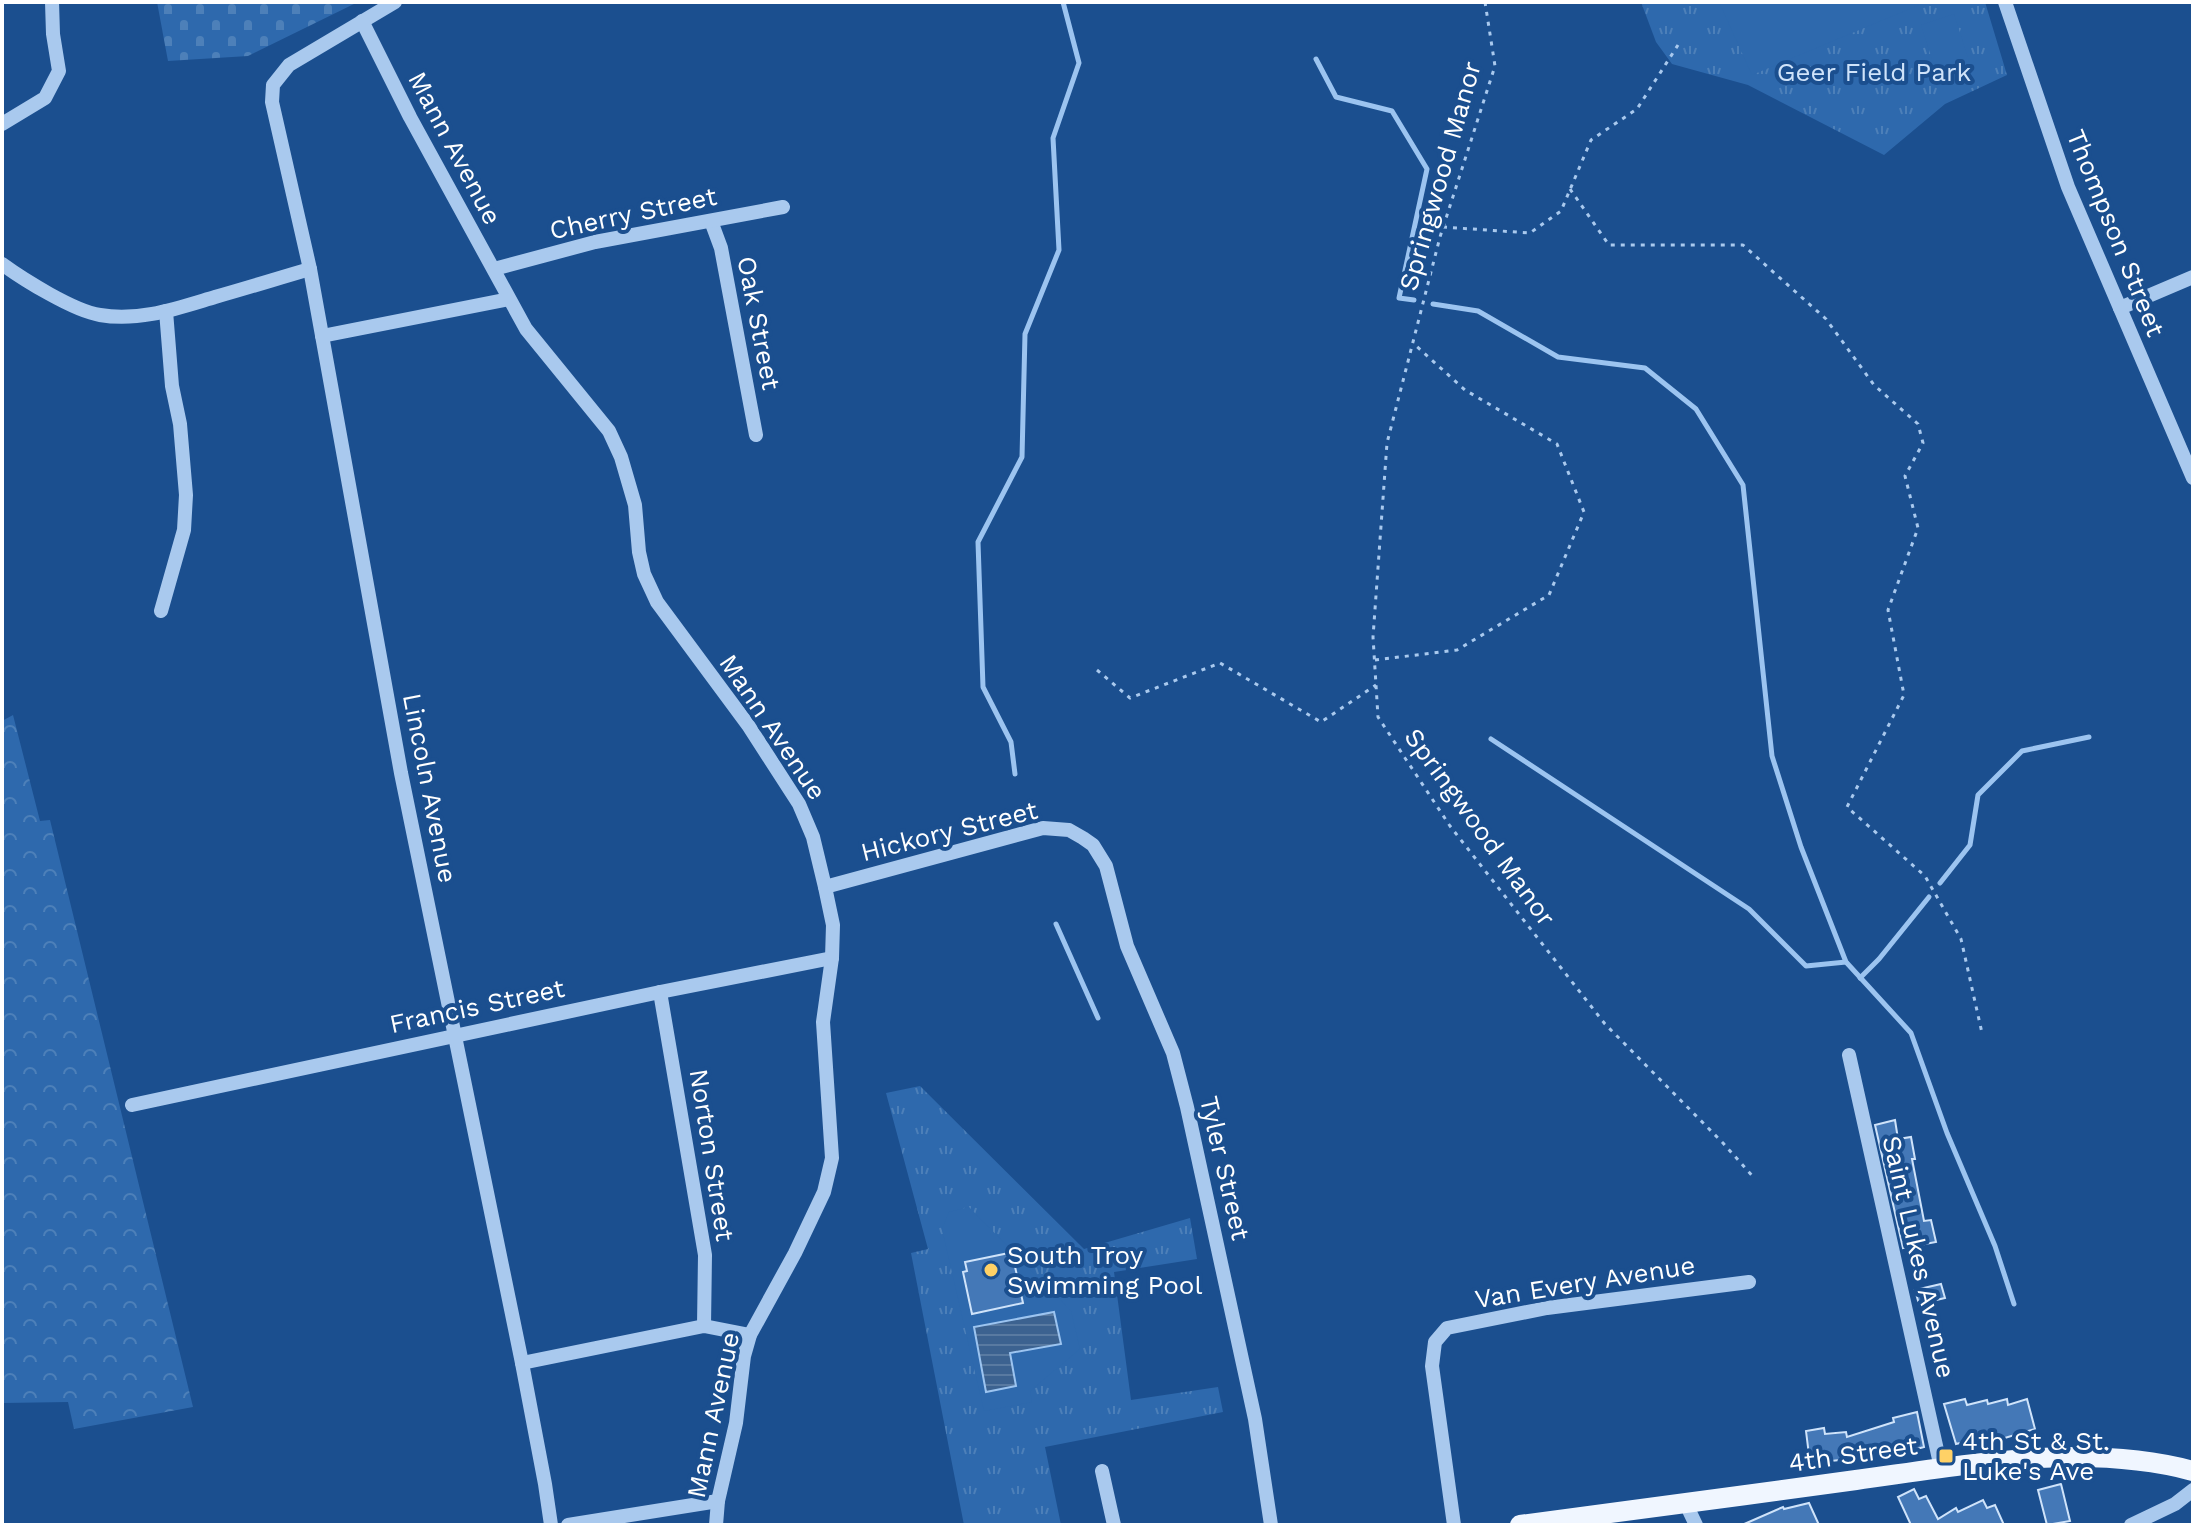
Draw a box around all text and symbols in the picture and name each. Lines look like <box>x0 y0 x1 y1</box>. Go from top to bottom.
park label: Geer Field Park <box>1777 57 1972 87</box>
street label: Springwood Manor <box>1393 58 1487 294</box>
street label: Mann Avenue <box>402 66 508 230</box>
street label: Thompson Street <box>2061 125 2171 341</box>
street label: Cherry Street <box>547 181 719 245</box>
street label: Oak Street <box>731 254 787 392</box>
street label: Mann Avenue <box>713 649 833 805</box>
street label: Lincoln Avenue <box>397 691 463 885</box>
street label: Springwood Manor <box>1398 722 1562 932</box>
street label: Hickory Street <box>858 795 1041 867</box>
street label: Francis Street <box>387 973 567 1039</box>
street label: Norton Street <box>684 1067 740 1243</box>
street label: Tyler Street <box>1194 1093 1256 1243</box>
street label: Saint Lukes Avenue <box>1877 1133 1961 1381</box>
place label: South Troy Swimming Pool <box>1007 1240 1202 1300</box>
street label: Van Every Avenue <box>1473 1250 1697 1314</box>
marker: South Troy Swimming Pool <box>982 1261 1000 1279</box>
street label: Mann Avenue <box>681 1329 745 1501</box>
place label: 4th St & St. Luke's Ave <box>1962 1426 2110 1486</box>
street label: 4th Street <box>1787 1430 1920 1478</box>
marker: 4th St & St. Luke's Ave <box>1937 1447 1955 1465</box>

